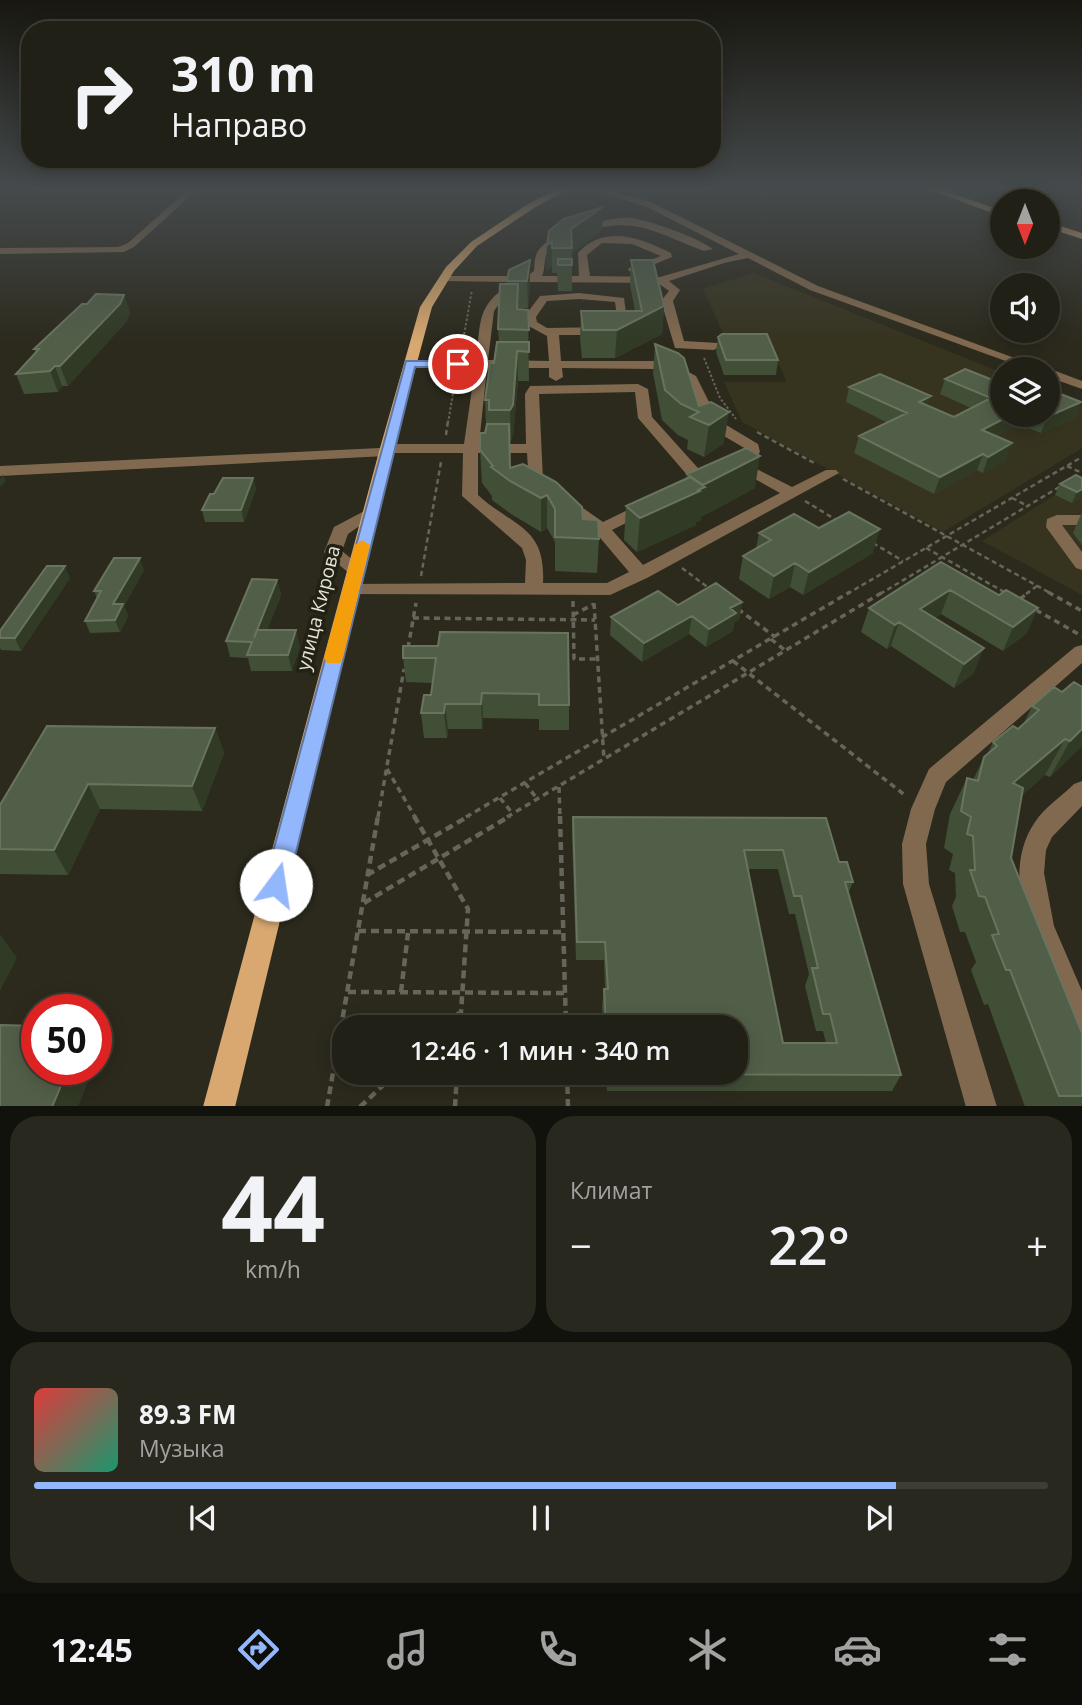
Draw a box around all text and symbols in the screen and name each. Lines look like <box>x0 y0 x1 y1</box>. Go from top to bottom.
text: 310 m <box>171 40 316 106</box>
icon: right <box>56 49 147 140</box>
text: Направо <box>171 103 307 146</box>
north arrow <box>990 189 1060 259</box>
map controls <box>990 189 1060 427</box>
button: sound <box>990 273 1060 343</box>
pin <box>428 334 488 394</box>
icon: arrive <box>439 345 477 383</box>
button: layers <box>990 357 1060 427</box>
street label: улица Кирова <box>290 543 346 673</box>
position arrow <box>239 848 313 922</box>
speed limit sign: 50 <box>21 994 112 1085</box>
text: 12:46 · 1 мин · 340 m <box>410 1032 670 1068</box>
text: 44 <box>221 1145 325 1269</box>
text: Климат <box>570 1174 652 1206</box>
text: 22° <box>768 1209 850 1280</box>
text: − <box>570 1219 592 1271</box>
text: + <box>1026 1219 1048 1271</box>
text: km/h <box>245 1253 301 1285</box>
text: 89.3 FM <box>139 1396 237 1432</box>
text: Музыка <box>139 1432 225 1464</box>
icon: previous <box>184 1499 222 1537</box>
icon: pause <box>522 1499 560 1537</box>
icon: next <box>860 1499 898 1537</box>
icon: directions <box>234 1625 283 1674</box>
icon: music <box>383 1625 432 1674</box>
icon: phone <box>533 1625 582 1674</box>
icon: climate <box>683 1625 732 1674</box>
icon: car <box>833 1625 882 1674</box>
icon: filters <box>983 1625 1032 1674</box>
text: 12:45 <box>50 1628 133 1671</box>

